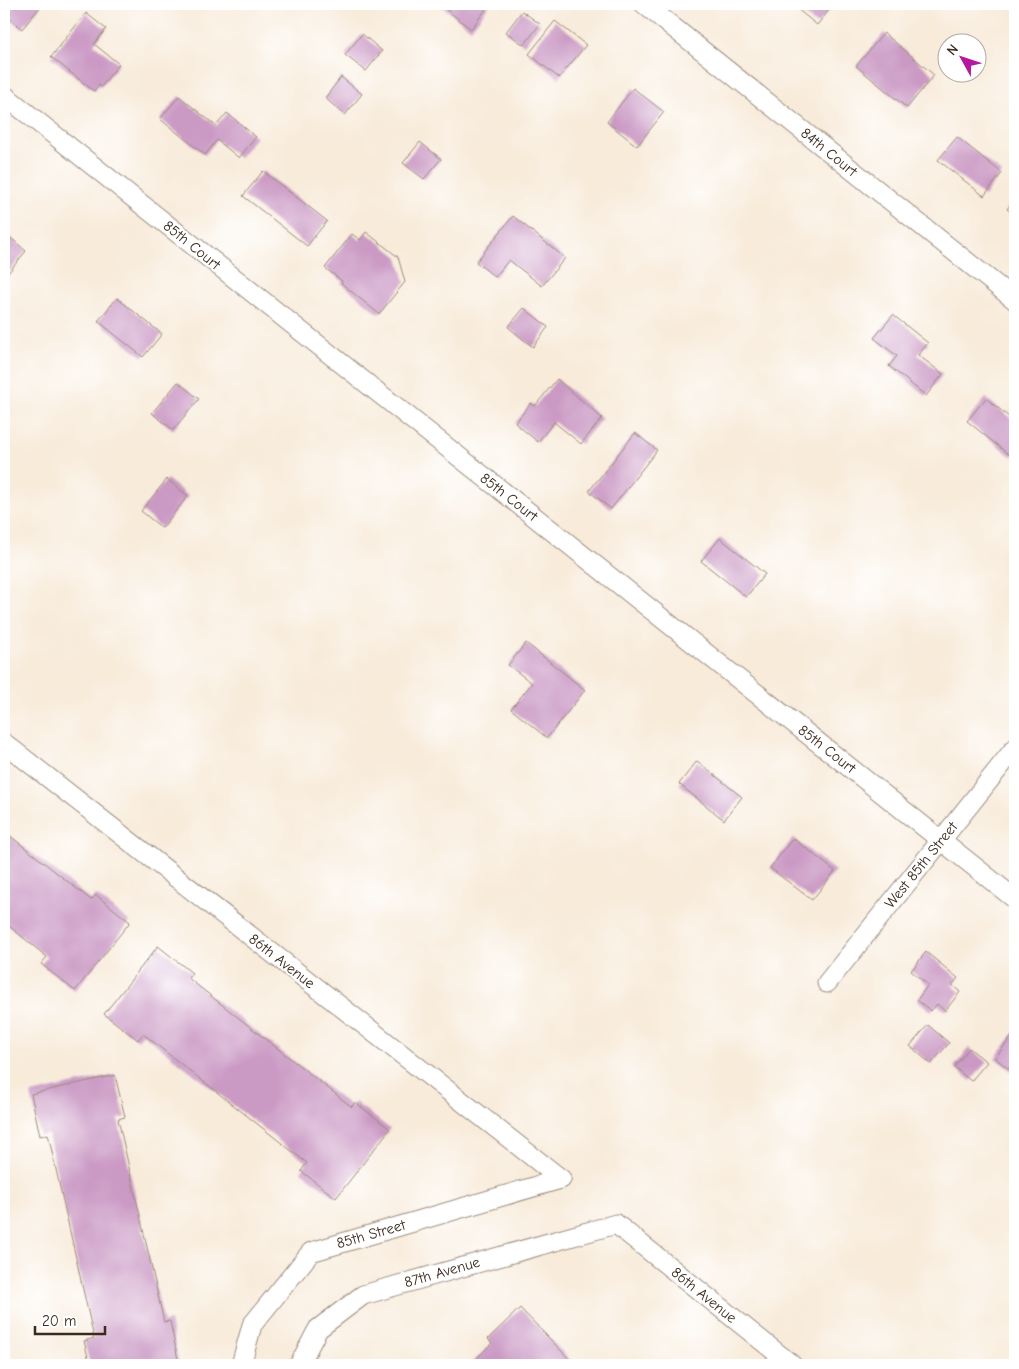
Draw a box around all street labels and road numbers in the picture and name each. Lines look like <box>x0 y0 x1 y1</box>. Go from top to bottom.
street label: 84th Court <box>797 124 861 181</box>
street label: 85th Court <box>160 217 225 274</box>
street label: 85th Court <box>477 469 542 526</box>
street label: 85th Court <box>795 721 860 778</box>
street label: West 85th Street <box>881 818 962 912</box>
street label: 86th Avenue <box>245 930 319 993</box>
street label: 85th Street <box>335 1215 408 1252</box>
street label: 87th Avenue <box>402 1252 482 1291</box>
street label: 86th Avenue <box>668 1263 741 1327</box>

